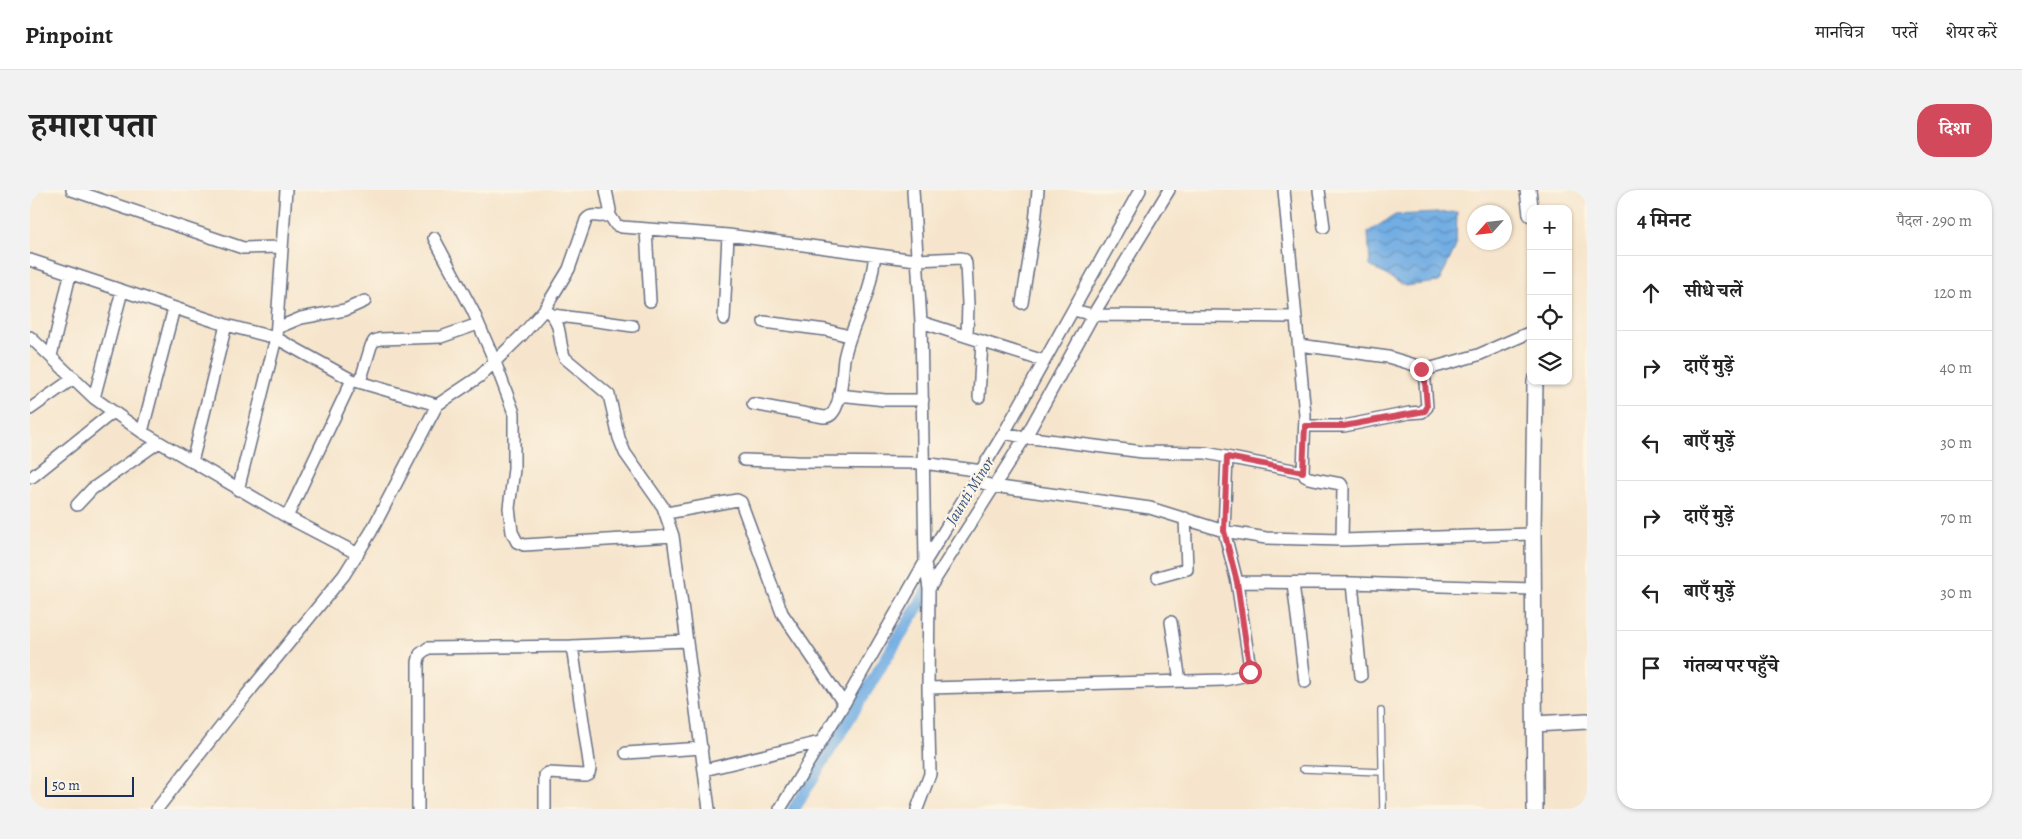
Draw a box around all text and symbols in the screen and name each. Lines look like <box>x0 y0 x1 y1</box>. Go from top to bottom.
text: Pinpoint <box>25 19 113 51</box>
text: मानचित्र <box>1815 20 1864 44</box>
text: परतें <box>1892 20 1918 44</box>
text: शेयर करें <box>1946 20 1997 44</box>
text: हमारा पता <box>30 101 155 149</box>
button: दिशा <box>1917 104 1992 157</box>
north arrow <box>1467 205 1512 250</box>
map controls <box>1527 205 1572 385</box>
button: + <box>1527 205 1572 250</box>
text: 4 मिनट <box>1637 206 1690 234</box>
text: पैदल · 290 m <box>1896 210 1972 232</box>
button: − <box>1527 250 1572 295</box>
text: सीधे चलें <box>1684 278 1742 304</box>
icon: ahead <box>1637 279 1665 307</box>
text: 120 m <box>1934 282 1972 304</box>
button: locate <box>1527 295 1572 340</box>
button: layers <box>1527 340 1572 385</box>
text: दाएँ मुड़ें <box>1684 353 1734 379</box>
icon: right <box>1637 354 1665 382</box>
text: 40 m <box>1940 357 1972 379</box>
route end <box>1410 358 1433 381</box>
text: बाएँ मुड़ें <box>1684 428 1734 454</box>
icon: left <box>1637 429 1665 457</box>
text: 30 m <box>1940 432 1972 454</box>
water label: Jaunti Minor <box>940 453 1000 530</box>
text: दाएँ मुड़ें <box>1684 503 1734 529</box>
icon: right <box>1637 504 1665 532</box>
text: 70 m <box>1940 507 1972 529</box>
text: बाएँ मुड़ें <box>1684 578 1734 604</box>
icon: left <box>1637 579 1665 607</box>
text: 30 m <box>1940 582 1972 604</box>
text: गंतव्य पर पहुँचे <box>1684 653 1779 679</box>
icon: arrive <box>1637 654 1665 682</box>
route start <box>1239 661 1262 684</box>
scale bar <box>45 774 134 797</box>
text: 50 m <box>52 776 80 795</box>

